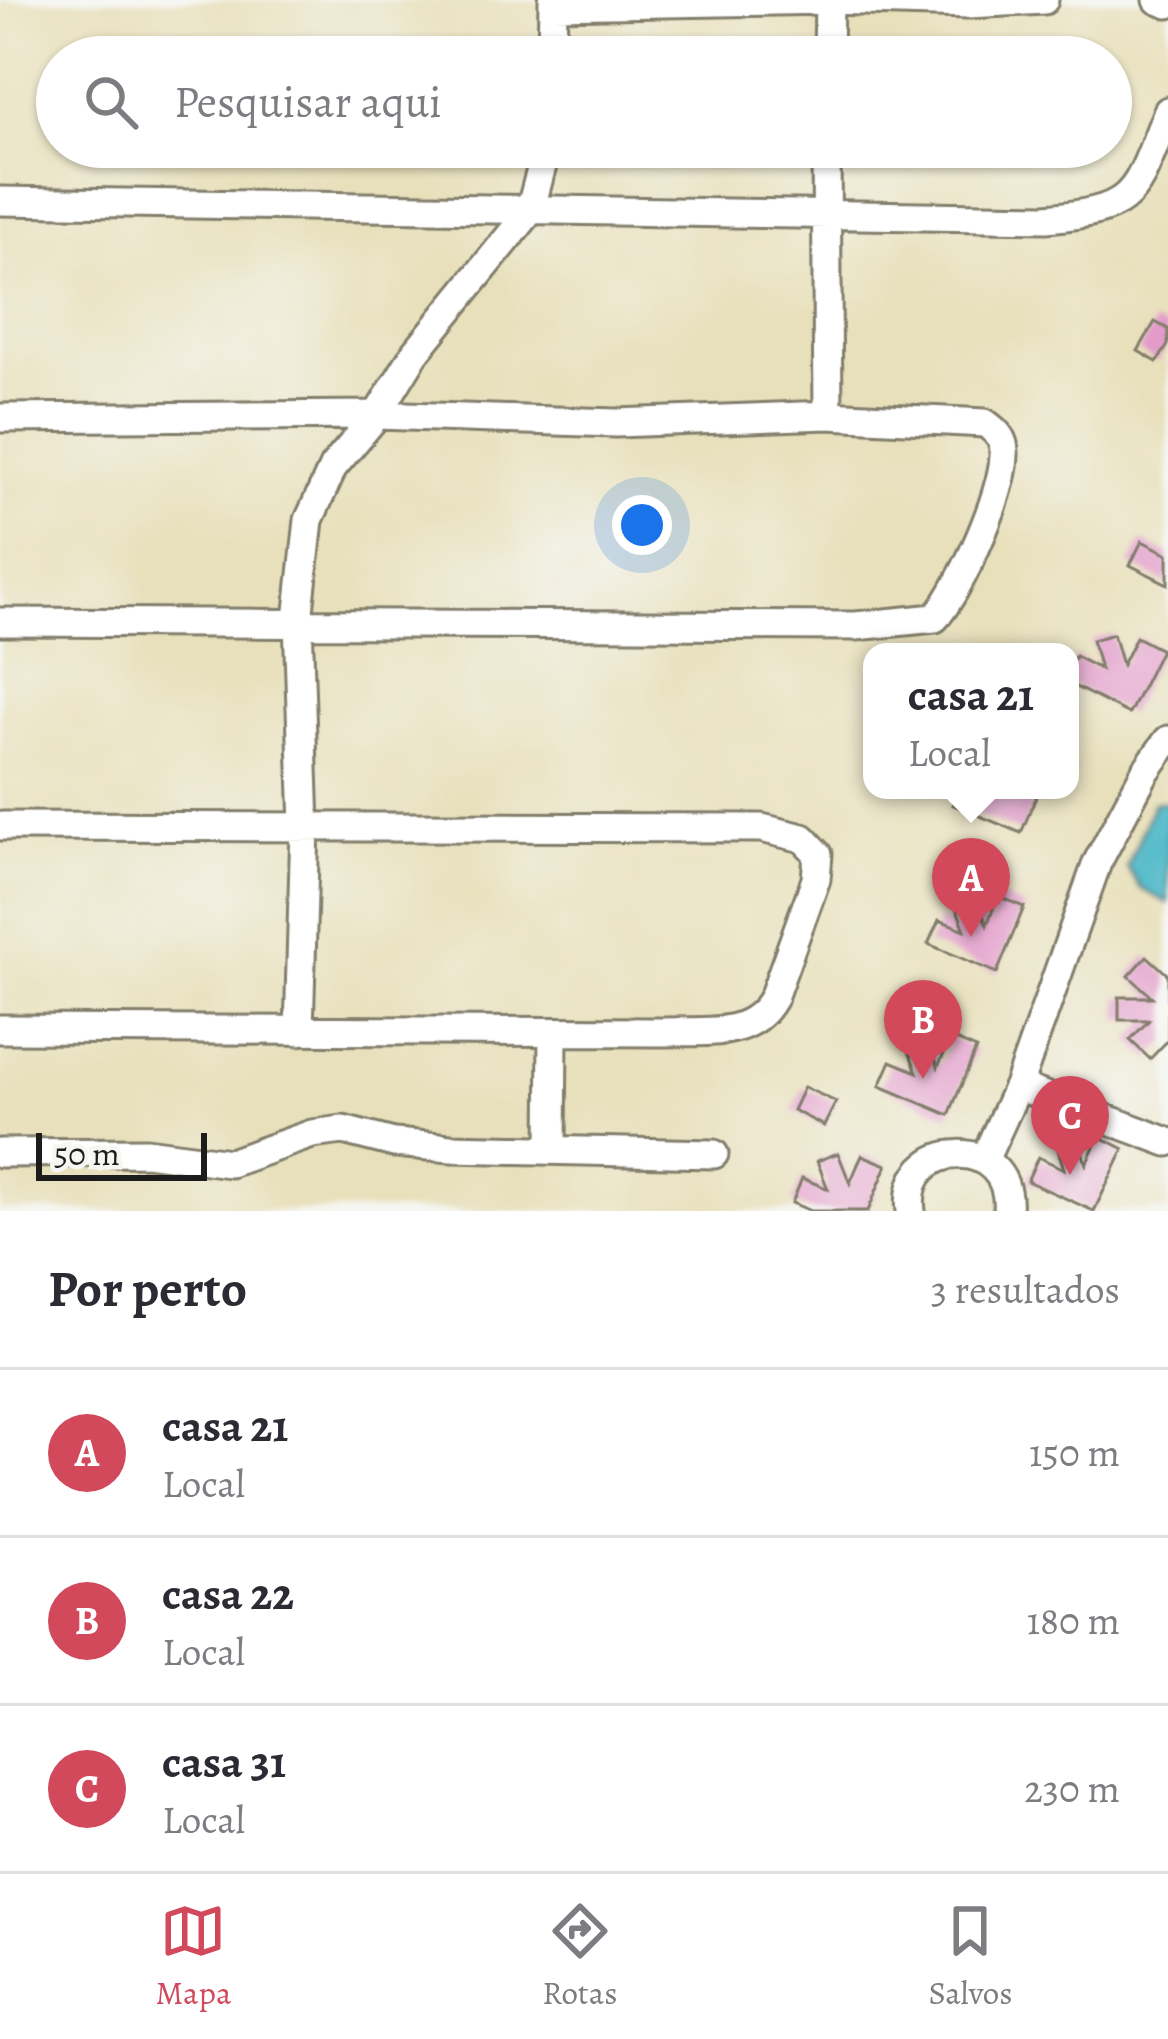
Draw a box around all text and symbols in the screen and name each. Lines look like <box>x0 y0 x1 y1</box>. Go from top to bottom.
search box <box>36 36 1132 168</box>
icon: search <box>78 69 144 135</box>
text: Pesquisar aqui <box>174 71 442 133</box>
your location <box>612 495 672 555</box>
popup <box>863 643 1079 799</box>
text: casa 21 <box>908 664 1034 726</box>
text: Local <box>908 726 991 779</box>
pin: A <box>932 838 1010 937</box>
pin: B <box>884 980 962 1079</box>
pin: C <box>1031 1076 1109 1175</box>
scale bar <box>36 1127 207 1180</box>
text: 50 m <box>54 1131 120 1176</box>
text: Por perto <box>48 1254 247 1324</box>
text: 3 resultados <box>931 1263 1120 1316</box>
text: casa 21 <box>162 1395 288 1457</box>
text: A <box>75 1426 99 1479</box>
text: 150 m <box>1029 1426 1120 1479</box>
text: Local <box>162 1457 245 1510</box>
text: casa 22 <box>162 1563 294 1625</box>
text: B <box>75 1594 99 1647</box>
text: 180 m <box>1027 1594 1120 1647</box>
text: Local <box>162 1625 245 1678</box>
text: casa 31 <box>162 1731 286 1793</box>
text: C <box>75 1762 99 1815</box>
text: 230 m <box>1024 1762 1120 1815</box>
text: Local <box>162 1793 245 1846</box>
tab: Mapa <box>155 1898 231 2015</box>
tab: Rotas <box>542 1898 617 2015</box>
tab: Salvos <box>928 1898 1013 2015</box>

